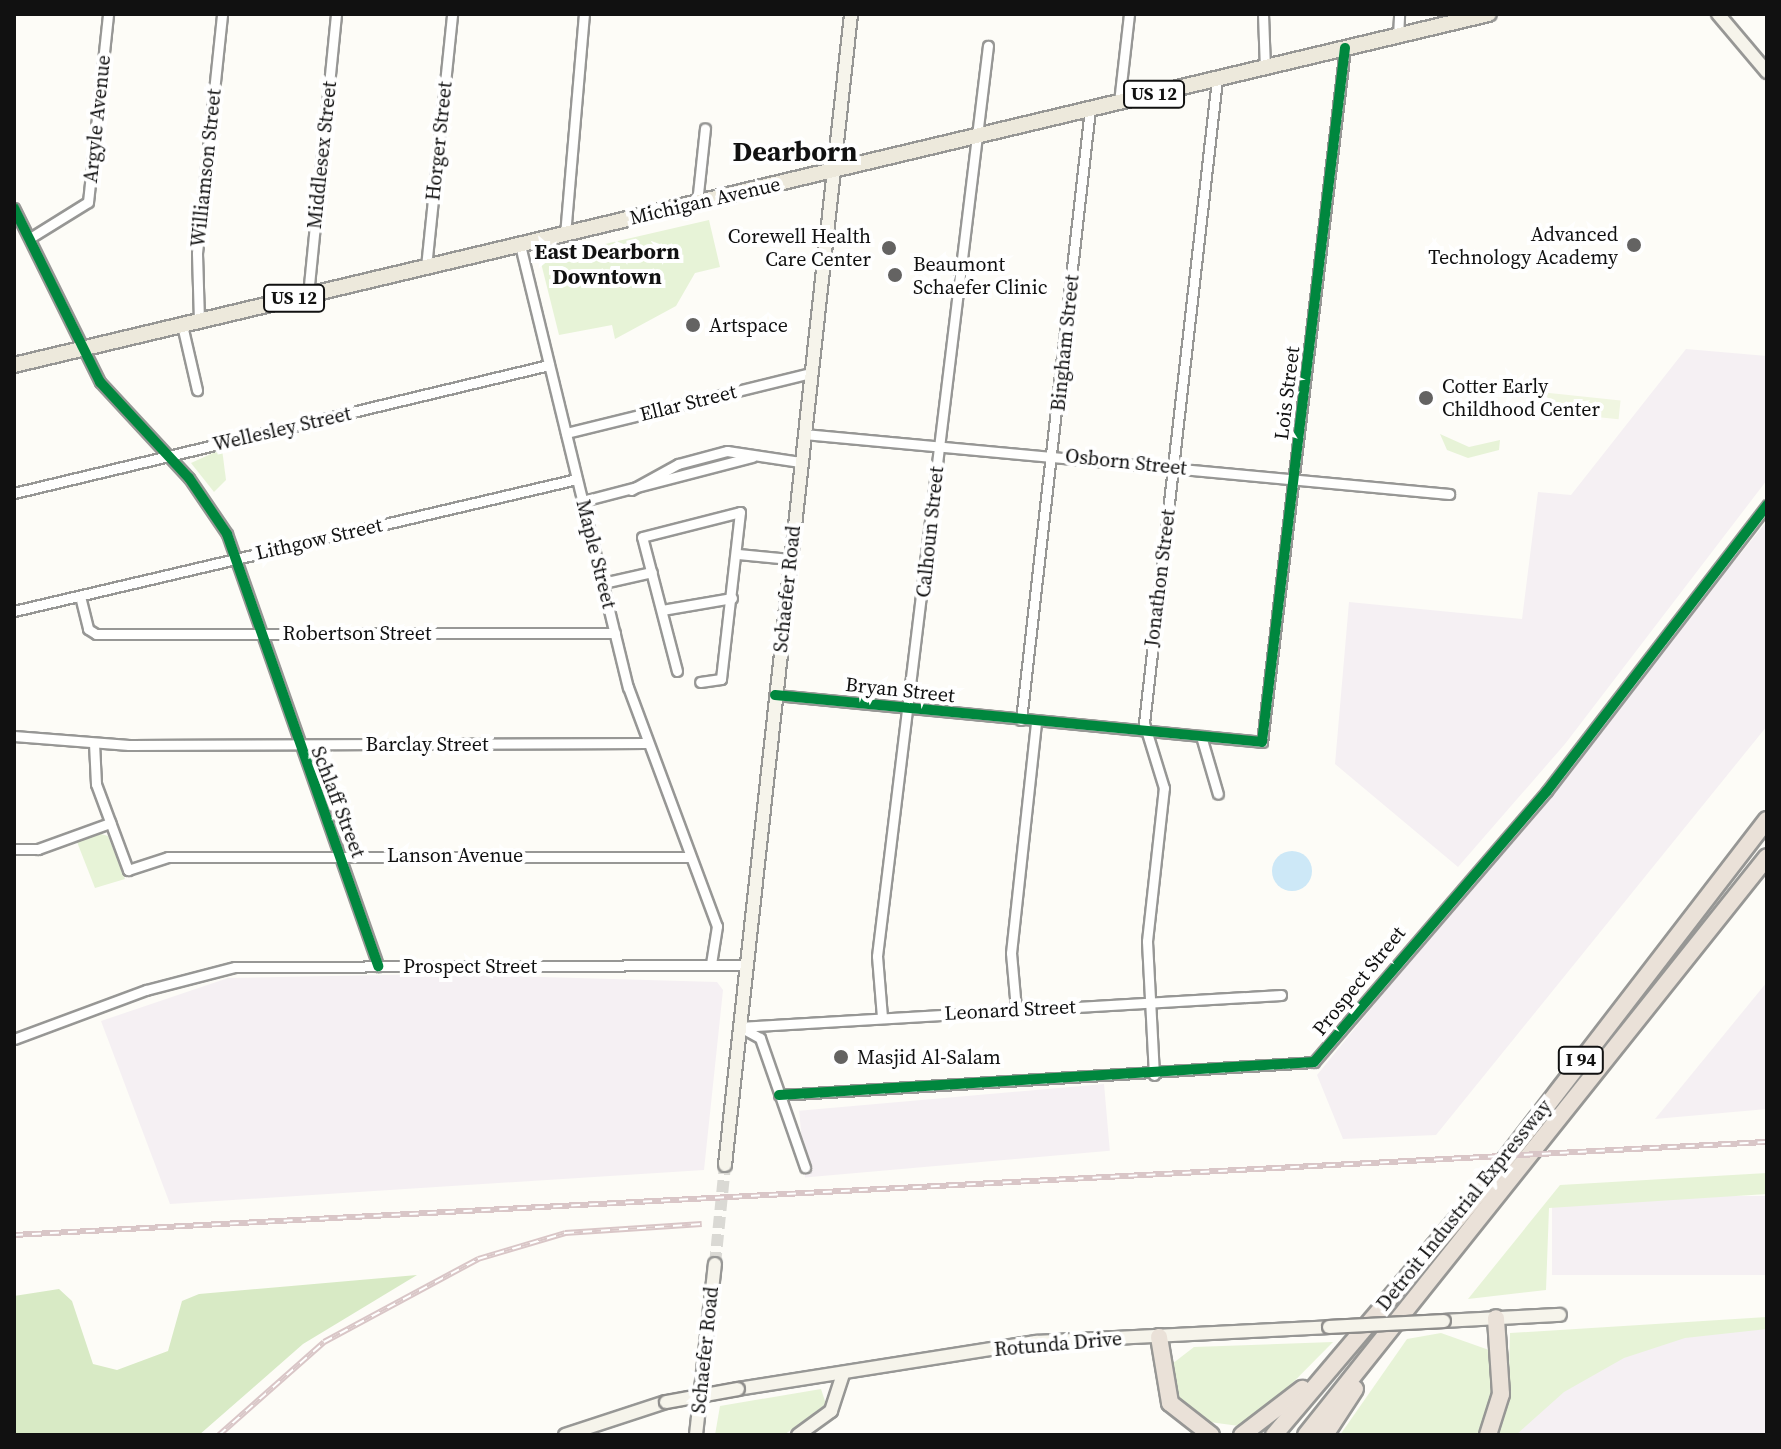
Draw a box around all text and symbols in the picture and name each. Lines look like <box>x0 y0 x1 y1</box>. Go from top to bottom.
street label: Argyle Avenue <box>78 54 116 184</box>
street label: Middlesex Street <box>302 80 342 230</box>
street label: Horger Street <box>421 80 457 202</box>
road number: US 12 <box>1122 80 1186 108</box>
street label: Williamson Street <box>186 88 226 248</box>
district label: Dearborn <box>733 134 857 168</box>
street label: Michigan Avenue <box>627 172 783 230</box>
place label: Advanced Technology Academy <box>1428 222 1618 269</box>
place label: Corewell Health Care Center <box>728 224 871 271</box>
marker: Advanced Technology Academy <box>1625 236 1643 254</box>
marker: Corewell Health Care Center <box>878 237 900 259</box>
district label: East Dearborn Downtown <box>534 238 680 290</box>
place label: Beaumont Schaefer Clinic <box>913 252 1047 299</box>
marker: Beaumont Schaefer Clinic <box>884 264 906 286</box>
street label: Bingham Street <box>1046 273 1084 413</box>
road number: US 12 <box>262 284 326 312</box>
place label: Artspace <box>709 313 788 337</box>
marker: Artspace <box>684 316 702 334</box>
street label: Lois Street <box>1269 345 1305 441</box>
place label: Cotter Early Childhood Center <box>1442 374 1600 421</box>
street label: Ellar Street <box>637 379 739 427</box>
marker: Cotter Early Childhood Center <box>1417 389 1435 407</box>
street label: Wellesley Street <box>211 401 353 457</box>
street label: Osborn Street <box>1064 444 1188 480</box>
street label: Calhoun Street <box>911 465 949 599</box>
street label: Maple Street <box>571 497 621 611</box>
street label: Jonathon Street <box>1140 508 1180 648</box>
street label: Lithgow Street <box>253 513 385 565</box>
street label: Schaefer Road <box>768 524 806 654</box>
street label: Robertson Street <box>283 621 431 645</box>
street label: Bryan Street <box>844 672 956 708</box>
street label: Barclay Street <box>366 732 488 756</box>
street label: Schlaff Street <box>306 743 370 861</box>
street label: Lanson Avenue <box>387 843 523 867</box>
street label: Prospect Street <box>1308 921 1410 1041</box>
street label: Prospect Street <box>403 954 537 978</box>
street label: Leonard Street <box>944 995 1076 1025</box>
place label: Masjid Al-Salam <box>857 1045 1001 1069</box>
road number: I 94 <box>1557 1046 1605 1074</box>
marker: Masjid Al-Salam <box>832 1048 850 1066</box>
street label: Detroit Industrial Expressway <box>1371 1095 1557 1315</box>
street label: Schaefer Road <box>686 1285 724 1415</box>
street label: Rotunda Drive <box>993 1326 1123 1362</box>

